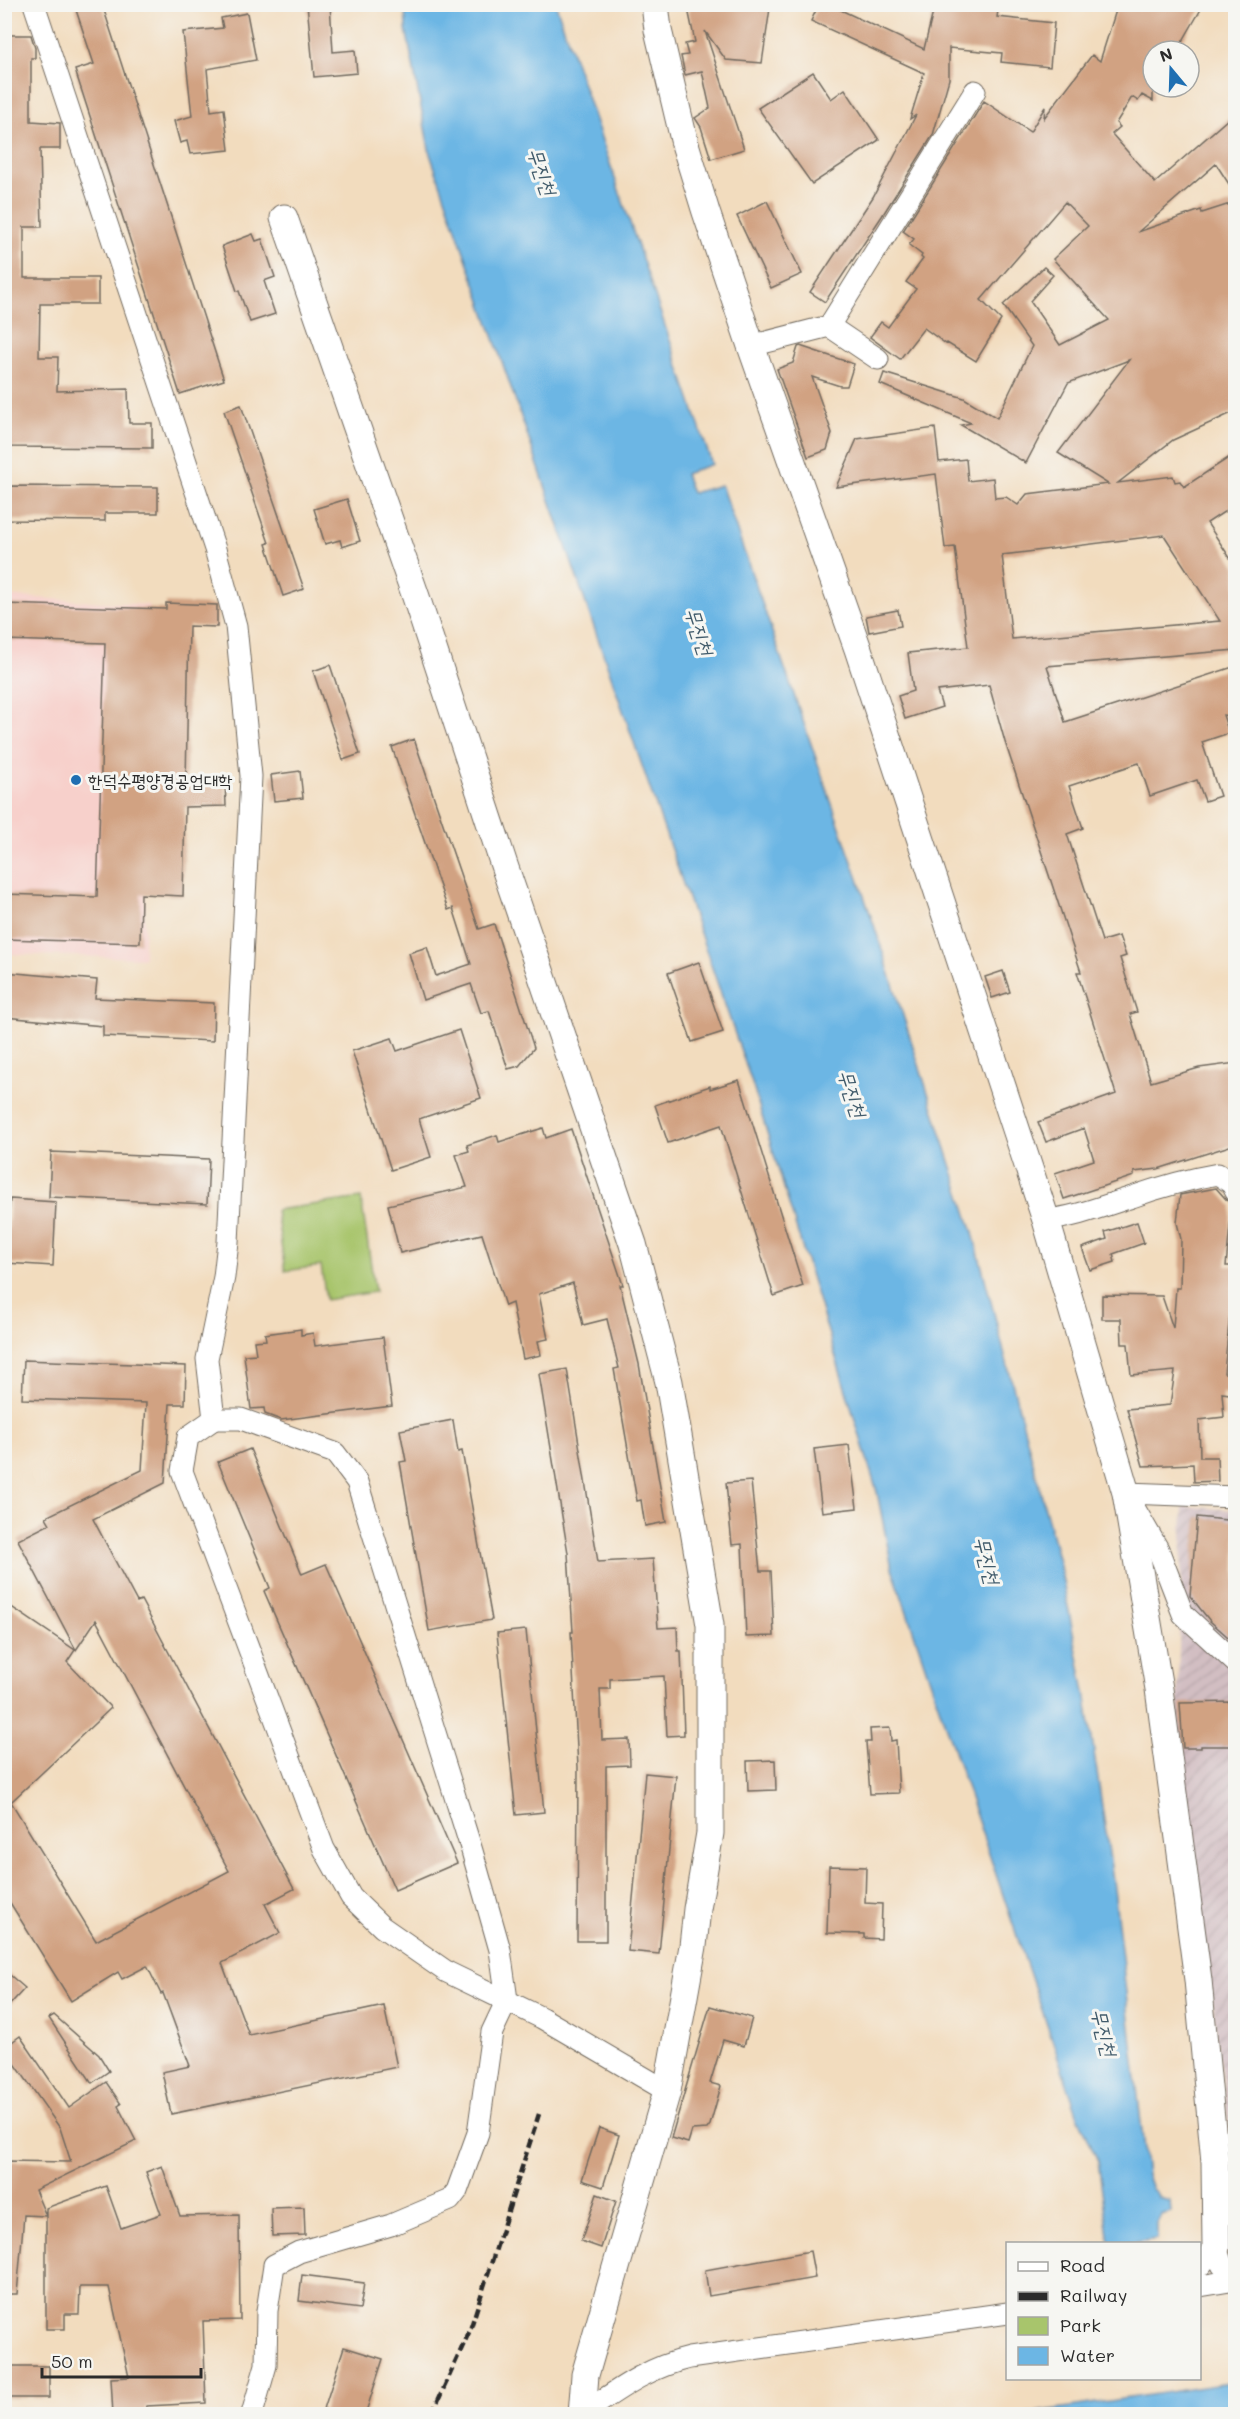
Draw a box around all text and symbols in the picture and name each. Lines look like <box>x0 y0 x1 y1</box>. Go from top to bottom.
north arrow <box>1141 39 1201 99</box>
text: N <box>1157 42 1175 66</box>
water label: 무진천 <box>523 144 564 200</box>
water label: 무진천 <box>680 604 720 660</box>
place label: 한덕수평양경공업대학 <box>88 768 233 792</box>
marker: 한덕수평양경공업대학 <box>69 773 83 787</box>
water label: 무진천 <box>833 1066 873 1122</box>
water label: 무진천 <box>970 1533 1007 1588</box>
water label: 무진천 <box>1087 2005 1124 2060</box>
legend <box>1006 2242 1201 2380</box>
text: Road <box>1060 2253 1105 2277</box>
text: Railway <box>1060 2283 1127 2307</box>
text: Park <box>1060 2313 1101 2337</box>
scale bar <box>42 2341 201 2379</box>
text: Water <box>1060 2343 1115 2367</box>
text: 50 m <box>51 2349 93 2373</box>

